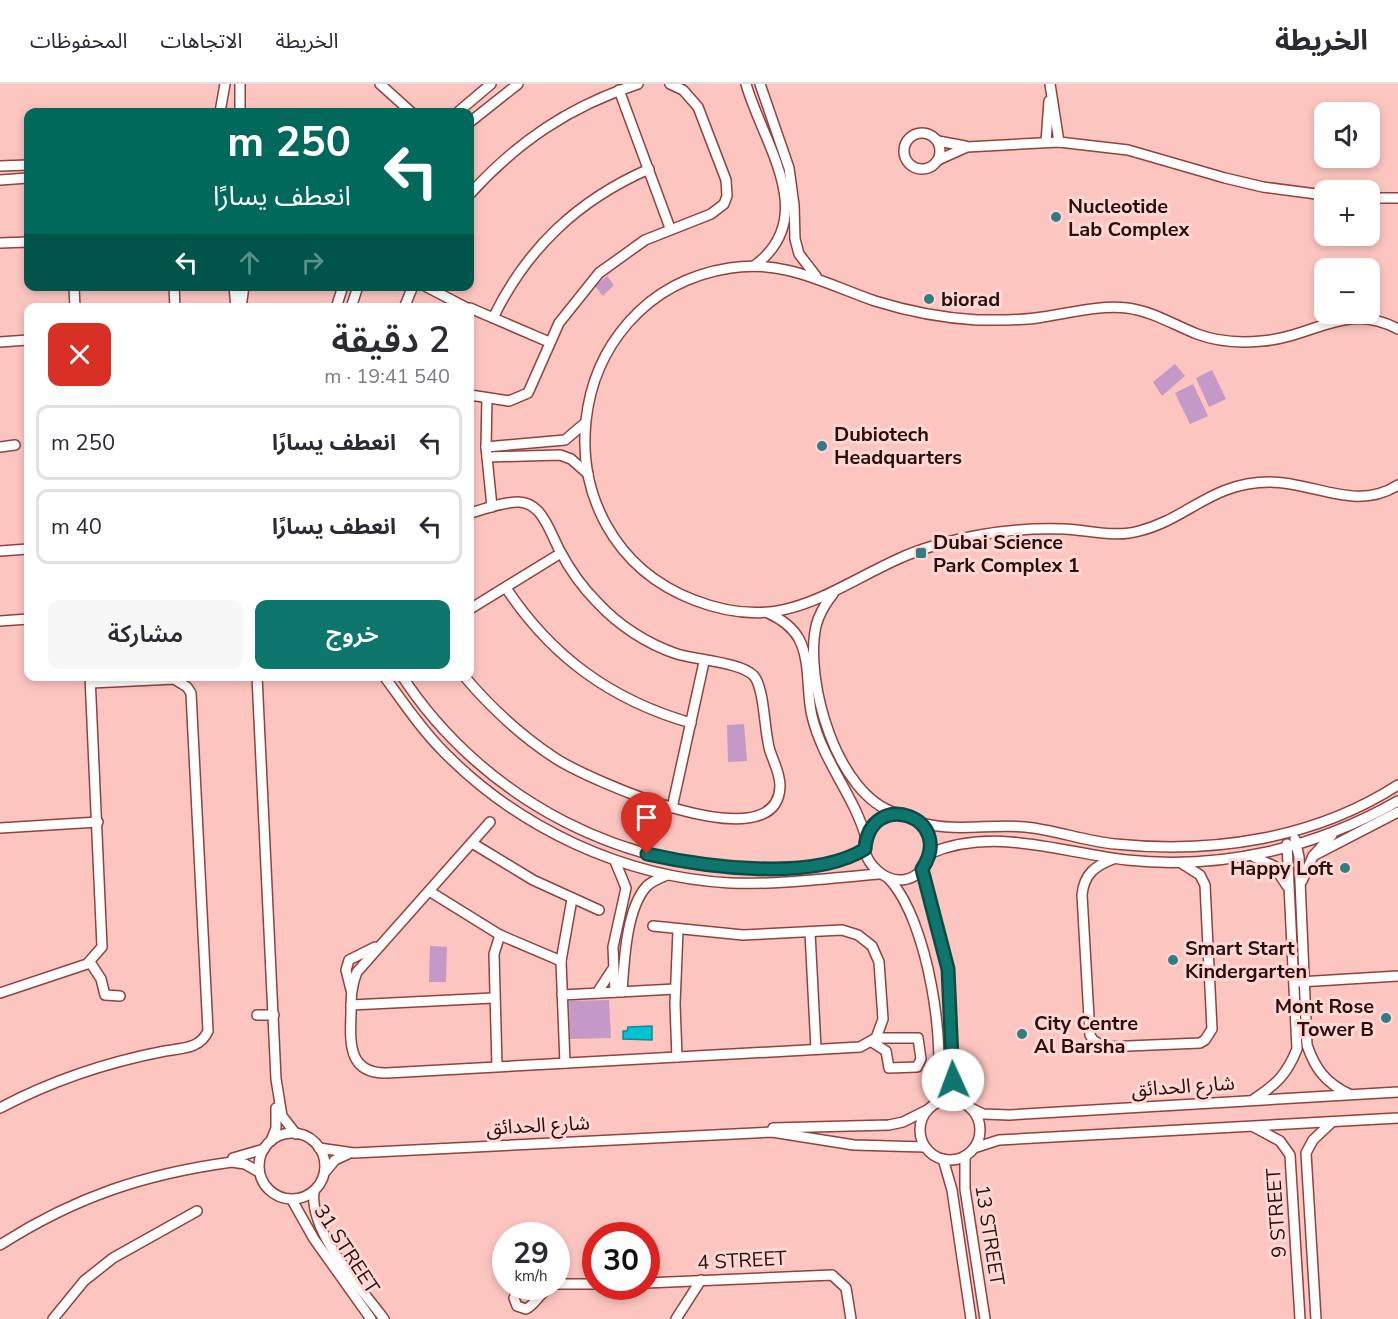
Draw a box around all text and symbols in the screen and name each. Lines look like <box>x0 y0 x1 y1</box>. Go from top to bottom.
text: الخريطة <box>1275 22 1368 60</box>
text: المحفوظات <box>30 27 127 55</box>
text: الاتجاهات <box>160 27 242 55</box>
text: الخريطة <box>275 27 338 55</box>
map controls <box>1314 102 1380 324</box>
button: sound <box>1314 102 1380 168</box>
text: 250 m <box>227 114 351 171</box>
icon: left <box>372 132 450 210</box>
text: انعطف يسارًا <box>213 178 351 215</box>
button: + <box>1314 180 1380 246</box>
place label: Nucleotide Lab Complex <box>1068 193 1191 243</box>
marker: Nucleotide Lab Complex <box>1049 210 1063 224</box>
icon: left <box>170 246 203 279</box>
icon: ahead <box>233 246 266 279</box>
icon: right <box>296 246 329 279</box>
button: − <box>1314 258 1380 324</box>
place label: biorad <box>941 286 1000 313</box>
marker: biorad <box>922 292 936 306</box>
text: 2 دقيقة <box>332 316 450 365</box>
button: close <box>48 323 111 386</box>
text: 540 m · 19:41 <box>324 363 450 390</box>
place label: Dubiotech Headquarters <box>834 421 962 471</box>
icon: left <box>414 426 447 459</box>
text: 250 m <box>51 428 115 458</box>
text: انعطف يسارًا <box>272 428 396 458</box>
marker: Dubiotech Headquarters <box>815 439 829 453</box>
icon: left <box>414 510 447 543</box>
text: 40 m <box>51 512 102 542</box>
text: انعطف يسارًا <box>272 512 396 542</box>
place label: Dubai Science Park Complex 1 <box>933 529 1080 579</box>
marker: Dubai Science Park Complex 1 <box>914 546 928 560</box>
button: مشاركة <box>48 600 243 669</box>
button: خروج <box>255 600 450 669</box>
pin <box>621 792 672 854</box>
icon: arrive <box>630 801 663 834</box>
place label: Happy Loft <box>1230 855 1333 882</box>
marker: Happy Loft <box>1338 861 1352 875</box>
place label: Smart Start Kindergarten <box>1185 935 1307 985</box>
marker: Smart Start Kindergarten <box>1166 953 1180 967</box>
place label: Mont Rose Tower B <box>1275 993 1374 1043</box>
place label: City Centre Al Barsha <box>1034 1010 1138 1060</box>
marker: Mont Rose Tower B <box>1379 1011 1393 1025</box>
marker: City Centre Al Barsha <box>1015 1027 1029 1041</box>
position arrow <box>921 1048 985 1112</box>
street label: شارع الحدائق <box>1130 1069 1236 1105</box>
street label: شارع الحدائق <box>486 1109 591 1143</box>
street label: 9 STREET <box>1260 1167 1293 1259</box>
street label: 13 STREET <box>968 1183 1011 1287</box>
street label: 31 STREET <box>308 1199 386 1299</box>
speed limit sign: 30 <box>582 1222 660 1300</box>
text: 29 <box>513 1233 549 1274</box>
street label: 4 STREET <box>697 1245 788 1276</box>
text: km/h <box>514 1266 548 1286</box>

